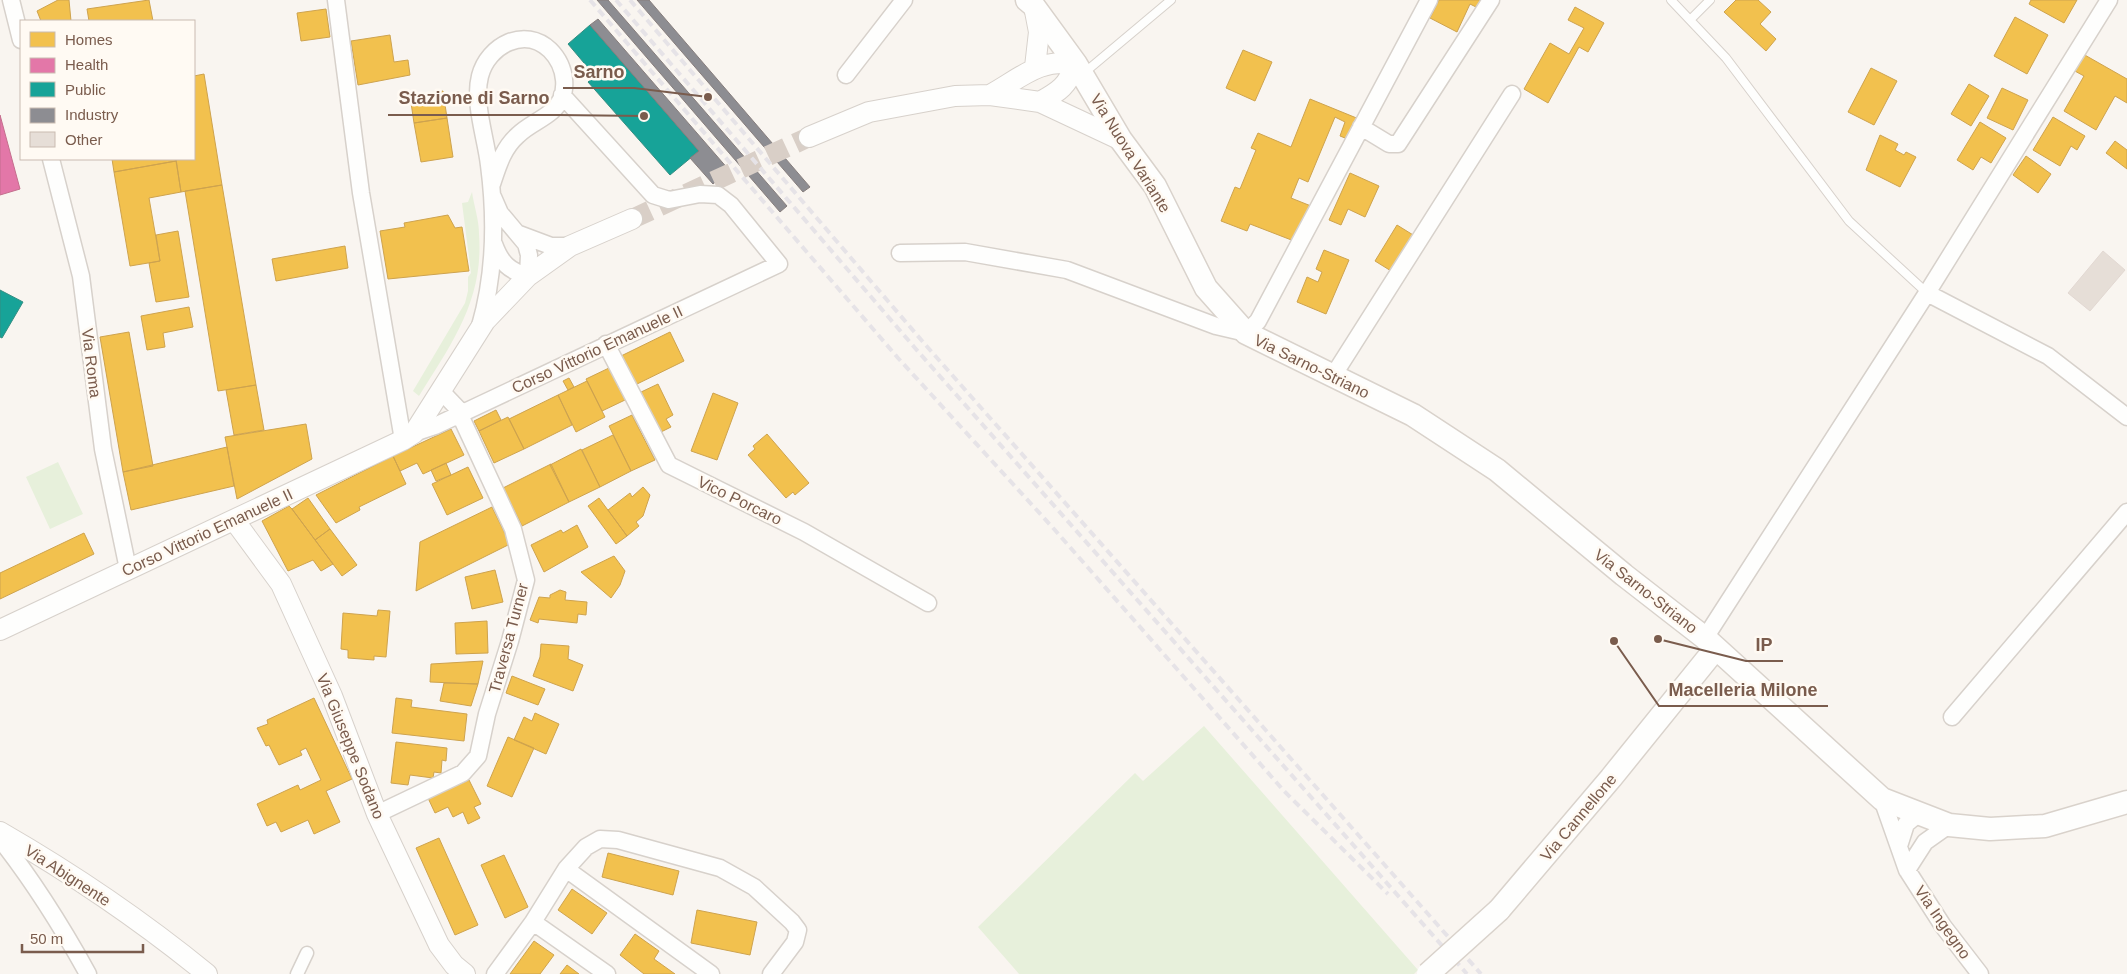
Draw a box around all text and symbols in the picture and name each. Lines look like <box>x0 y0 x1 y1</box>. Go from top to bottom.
legend <box>20 20 195 160</box>
text: Homes <box>65 31 113 48</box>
callout: Sarno <box>563 55 634 88</box>
text: Health <box>65 56 108 73</box>
text: Sarno <box>573 62 625 82</box>
text: Public <box>65 81 106 98</box>
callout: Stazione di Sarno <box>388 82 559 115</box>
text: Stazione di Sarno <box>398 88 550 108</box>
street label: Via Nuova Variante <box>1087 91 1174 216</box>
text: Industry <box>65 106 119 123</box>
text: Other <box>65 131 103 148</box>
street label: Corso Vittorio Emanuele II <box>509 302 685 397</box>
street label: Via Roma <box>79 327 104 399</box>
street label: Via Sarno-Striano <box>1251 331 1372 402</box>
street label: Vico Porcaro <box>695 473 785 528</box>
street label: Corso Vittorio Emanuele II <box>119 485 295 580</box>
street label: Via Sarno-Striano <box>1591 546 1701 637</box>
street label: Traversa Turner <box>486 581 532 695</box>
callout: IP <box>1746 628 1783 661</box>
text: IP <box>1755 635 1773 655</box>
street label: Via Giuseppe Sodano <box>314 671 388 821</box>
callout: Macelleria Milone <box>1659 673 1828 706</box>
text: Macelleria Milone <box>1668 680 1818 700</box>
street label: Via Cannellone <box>1537 770 1620 864</box>
street label: Via Abignente <box>22 841 114 909</box>
street label: Via Ingegno <box>1911 883 1974 962</box>
scale bar <box>22 922 144 954</box>
text: 50 m <box>30 930 63 947</box>

